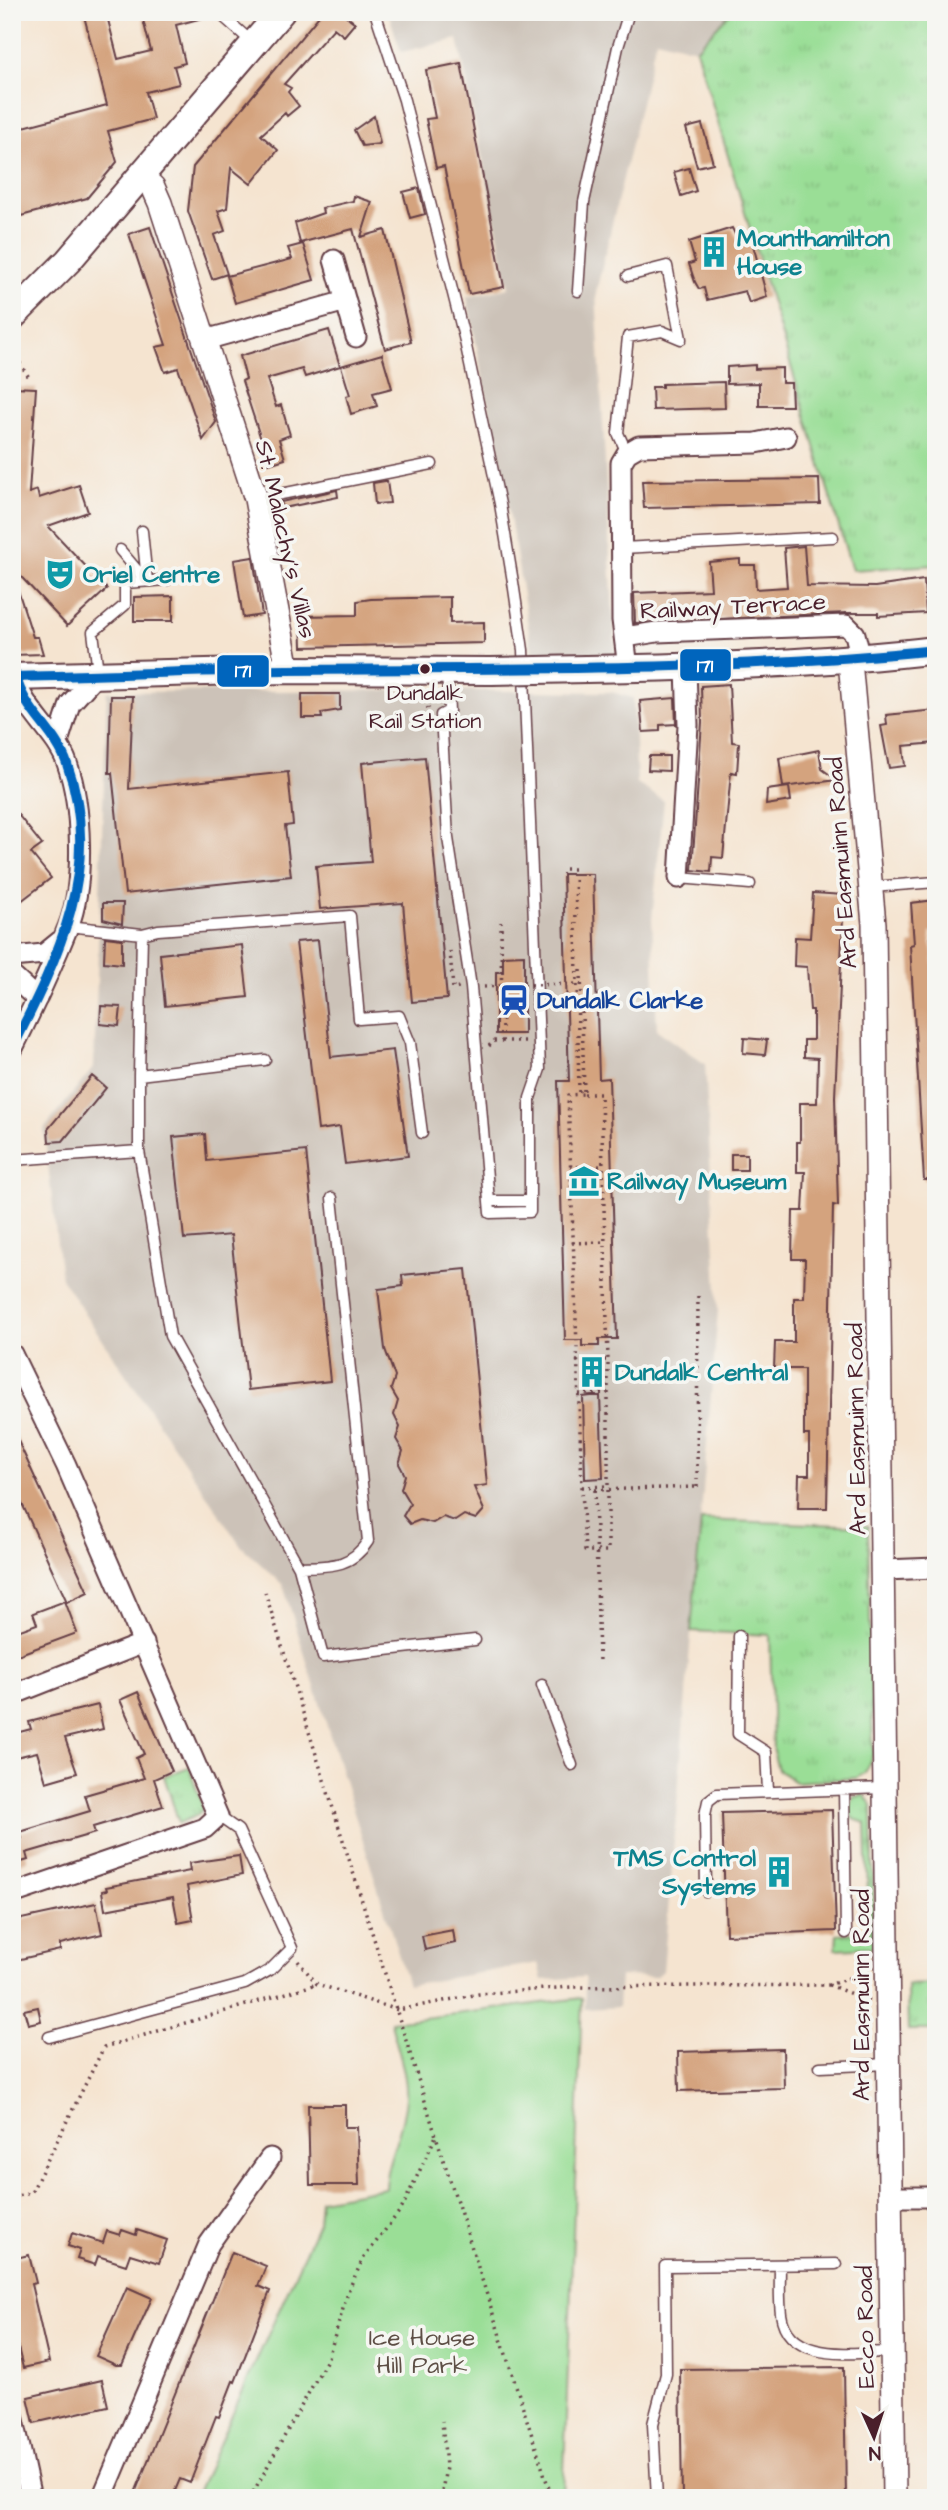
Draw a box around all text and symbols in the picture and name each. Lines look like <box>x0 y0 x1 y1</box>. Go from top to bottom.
place label: Mounthamilton House <box>737 222 890 284</box>
building icon: Mounthamilton House <box>697 235 731 269</box>
street label: St. Malachy's Villas <box>245 437 324 642</box>
theatre icon: Oriel Centre <box>43 557 77 591</box>
place label: Oriel Centre <box>83 558 220 592</box>
street label: Railway Terrace <box>639 585 827 630</box>
line badge: 171 <box>679 648 732 682</box>
text: 171 <box>697 653 714 680</box>
line badge: 171 <box>216 654 270 688</box>
text: 171 <box>235 658 252 685</box>
marker: Dundalk Rail Station <box>418 662 432 676</box>
place label: Dundalk Rail Station <box>369 678 481 737</box>
street label: Ard Easmuinn Road <box>818 756 866 970</box>
station icon: Dundalk Clarke <box>497 983 531 1017</box>
place label: Dundalk Clarke <box>537 984 703 1018</box>
museum icon: Railway Museum <box>567 1164 601 1198</box>
place label: Railway Museum <box>607 1165 786 1201</box>
street label: Ard Easmuinn Road <box>838 1323 876 1535</box>
building icon: Dundalk Central <box>575 1355 609 1389</box>
place label: Dundalk Central <box>615 1356 789 1390</box>
place label: TMS Control Systems <box>612 1842 756 1906</box>
building icon: TMS Control Systems <box>762 1855 796 1889</box>
street label: Ard Easmuinn Road <box>845 1889 879 2101</box>
street label: Ecco Road <box>848 2265 884 2389</box>
park label: Ice House Hill Park <box>369 2321 475 2383</box>
north arrow <box>839 2402 909 2472</box>
text: N <box>868 2439 881 2466</box>

